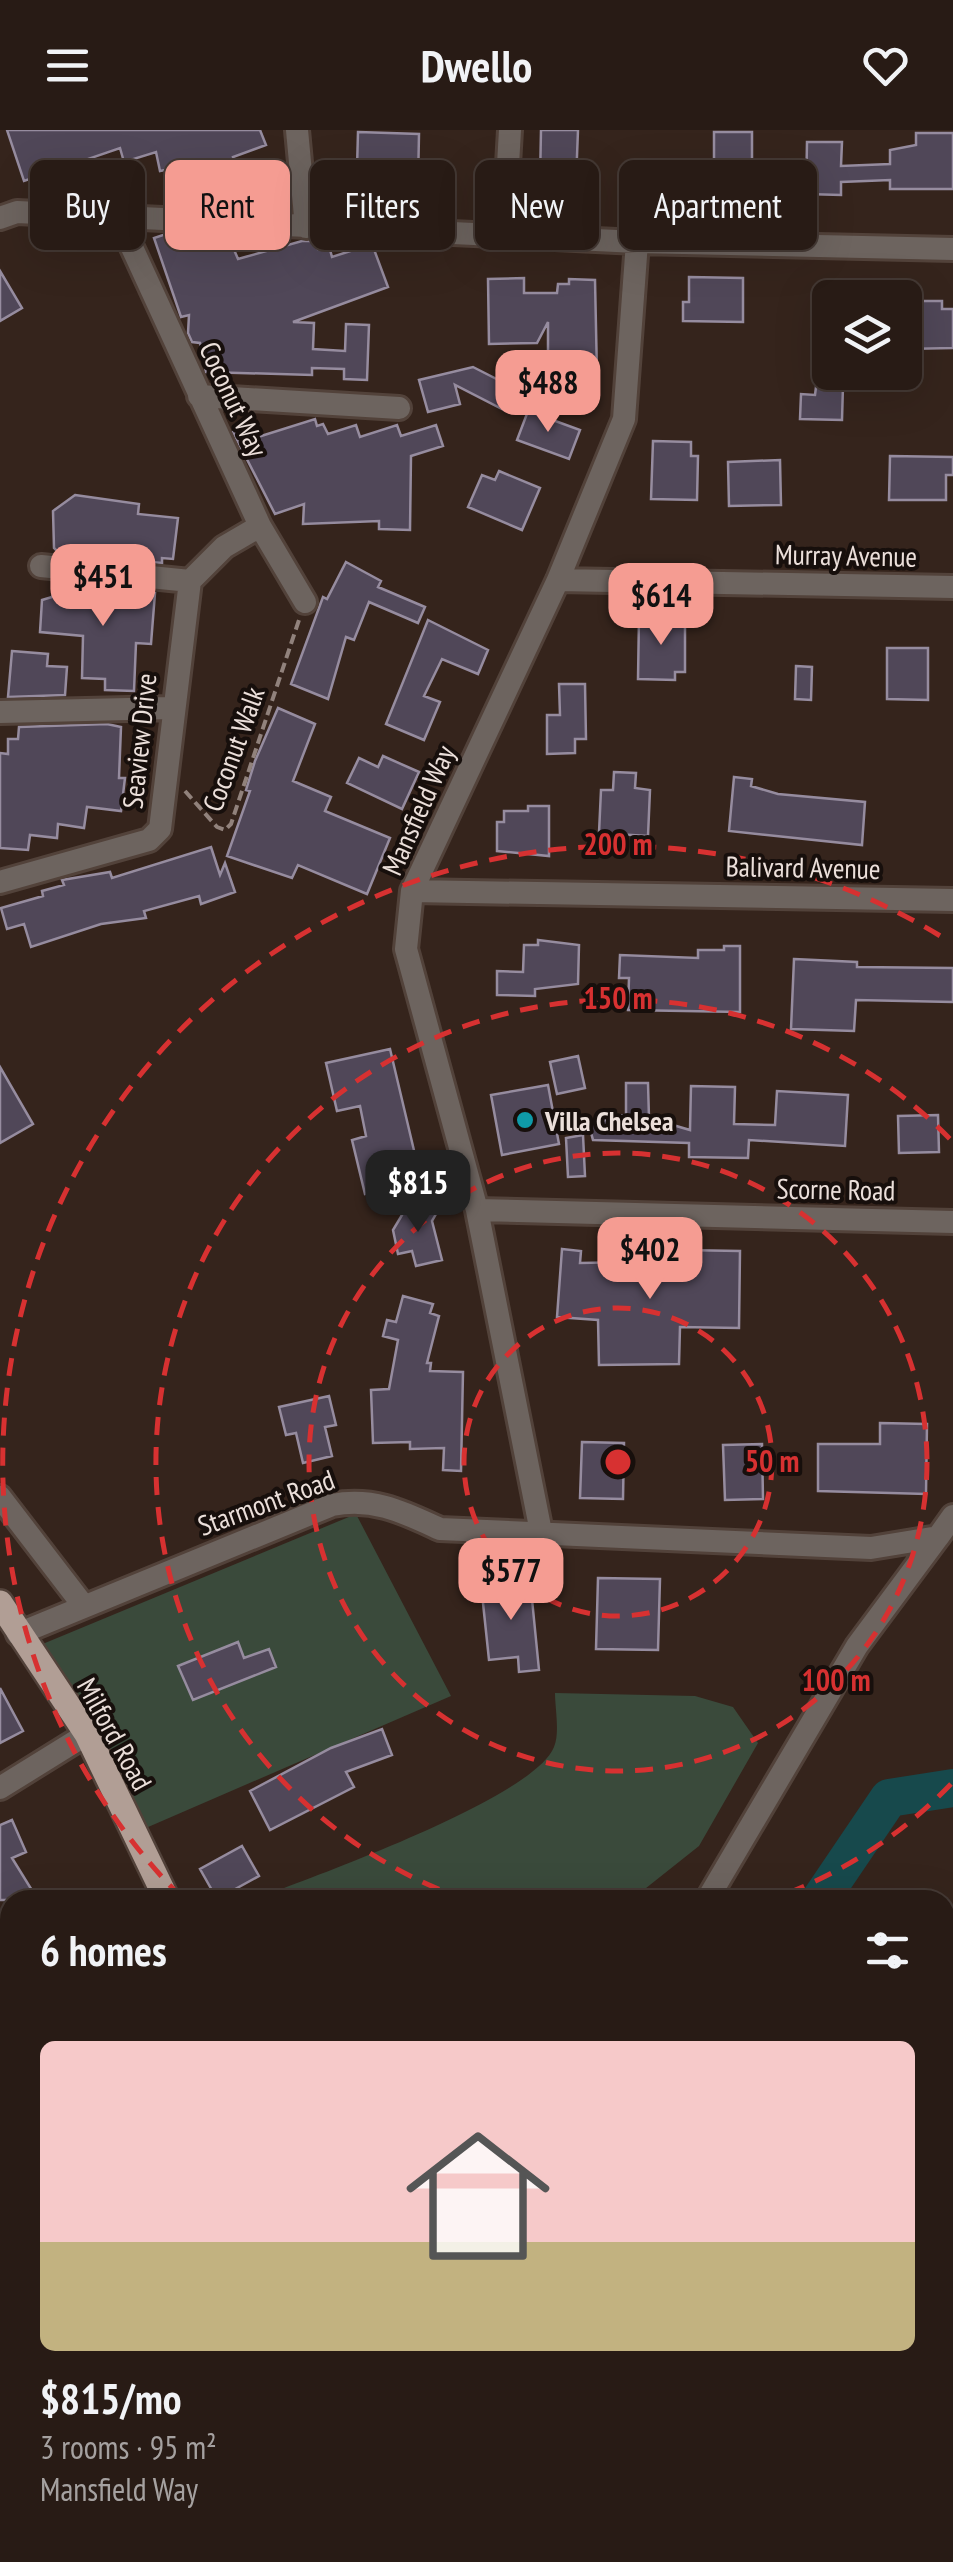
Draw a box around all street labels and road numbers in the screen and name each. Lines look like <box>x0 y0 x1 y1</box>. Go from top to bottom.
street label: Coconut Way <box>191 335 277 463</box>
street label: Murray Avenue <box>775 535 917 575</box>
street label: Seaview Drive <box>114 672 164 810</box>
street label: Coconut Walk <box>193 682 273 816</box>
street label: Mansfield Way <box>373 739 463 881</box>
street label: Balivard Avenue <box>725 847 881 887</box>
street label: Scorne Road <box>776 1169 896 1209</box>
street label: Starmont Road <box>193 1460 339 1544</box>
street label: Milford Road <box>69 1671 161 1797</box>

